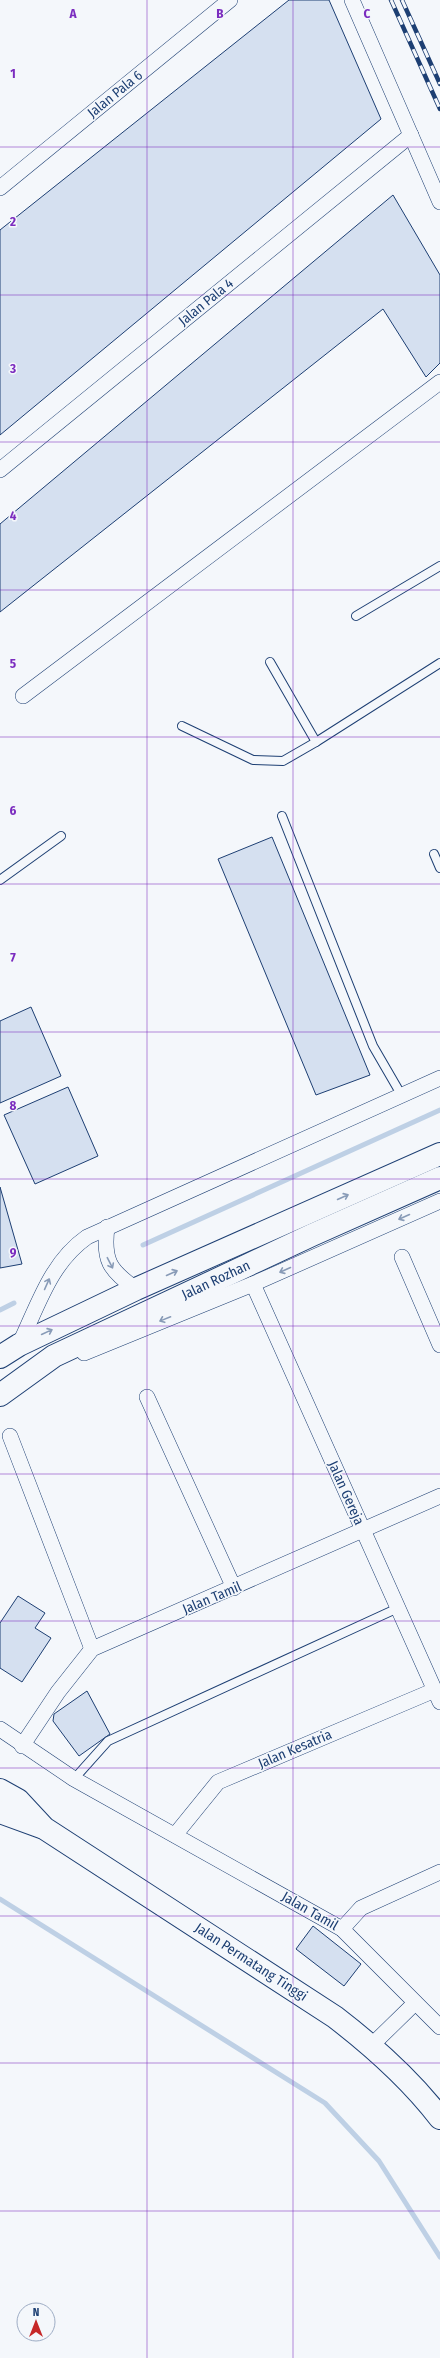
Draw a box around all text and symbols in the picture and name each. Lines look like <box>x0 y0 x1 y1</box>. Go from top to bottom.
text: A <box>68 6 77 21</box>
text: B <box>216 6 224 21</box>
text: C <box>364 6 371 21</box>
text: 1 <box>10 66 16 81</box>
street label: Jalan Pala 6 <box>84 67 146 121</box>
text: 2 <box>9 214 16 229</box>
street label: Jalan Pala 4 <box>175 275 237 329</box>
text: 3 <box>9 361 16 376</box>
text: 4 <box>10 508 17 523</box>
text: 5 <box>10 656 16 671</box>
text: 6 <box>10 803 17 818</box>
text: 7 <box>10 950 16 965</box>
text: 8 <box>10 1098 17 1113</box>
one-way arrow <box>337 1193 349 1201</box>
one-way arrow <box>399 1214 411 1221</box>
text: 9 <box>10 1245 17 1260</box>
one-way arrow <box>107 1257 114 1269</box>
street label: Jalan Rozhan <box>179 1257 253 1303</box>
one-way arrow <box>280 1266 292 1274</box>
one-way arrow <box>166 1269 178 1276</box>
one-way arrow <box>44 1279 51 1291</box>
one-way arrow <box>160 1316 172 1324</box>
one-way arrow <box>40 1328 52 1335</box>
street label: Jalan Gereja <box>324 1458 368 1528</box>
street label: Jalan Tamil <box>180 1578 244 1618</box>
street label: Jalan Kesatria <box>256 1726 335 1772</box>
street label: Jalan Tamil <box>279 1888 342 1934</box>
street label: Jalan Permatang Tinggi <box>192 1919 310 2005</box>
north arrow <box>16 2302 56 2342</box>
text: N <box>33 2306 39 2319</box>

